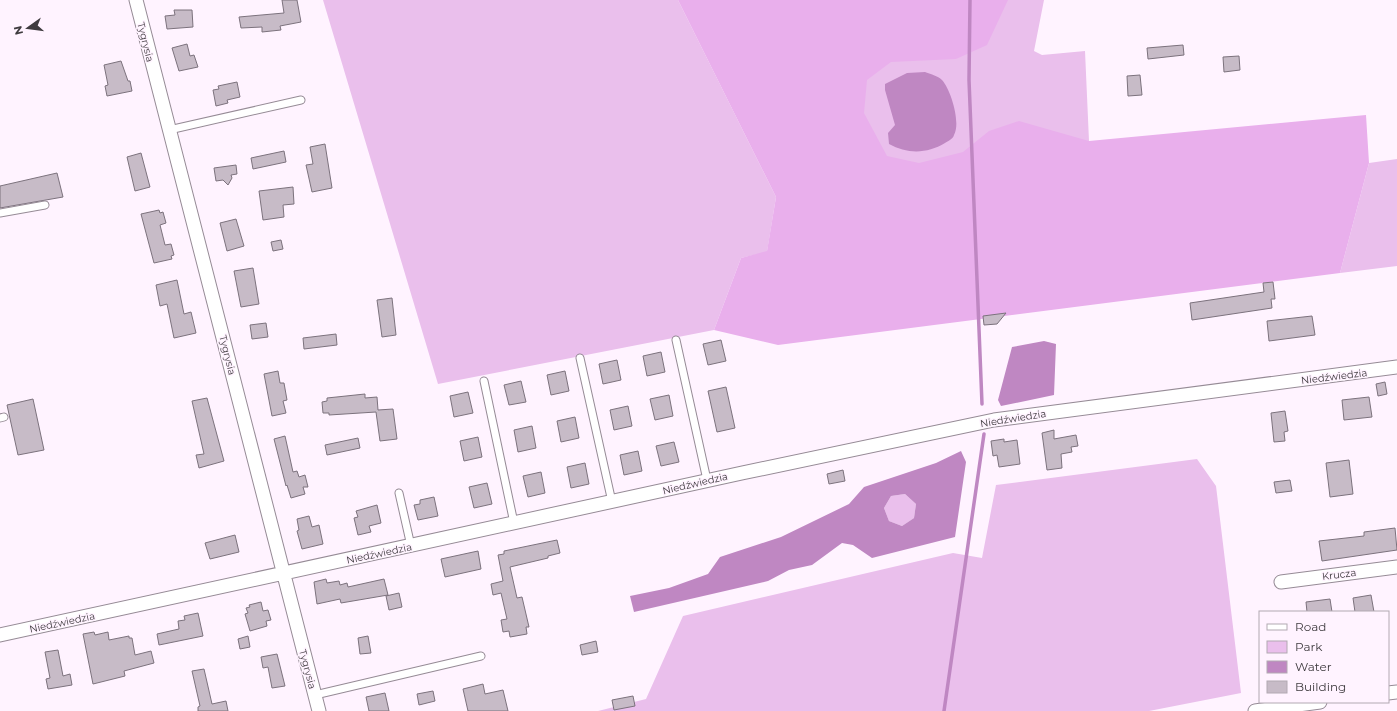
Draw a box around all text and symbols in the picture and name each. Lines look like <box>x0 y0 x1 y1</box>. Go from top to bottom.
north arrow <box>8 8 48 48</box>
street label: Tygrysia <box>134 21 157 63</box>
text: N <box>10 24 26 36</box>
street label: Tygrysia <box>216 334 239 376</box>
street label: Niedźwiedzia <box>1300 366 1368 387</box>
street label: Niedźwiedzia <box>979 407 1047 430</box>
street label: Niedźwiedzia <box>661 470 729 497</box>
street label: Niedźwiedzia <box>345 540 413 567</box>
street label: Krucza <box>1321 566 1357 583</box>
street label: Niedźwiedzia <box>28 609 96 636</box>
legend <box>1259 611 1389 703</box>
text: Road <box>1295 619 1326 634</box>
text: Park <box>1295 639 1323 654</box>
street label: Tygrysia <box>296 648 319 690</box>
text: Water <box>1295 659 1332 674</box>
text: Building <box>1295 679 1346 694</box>

